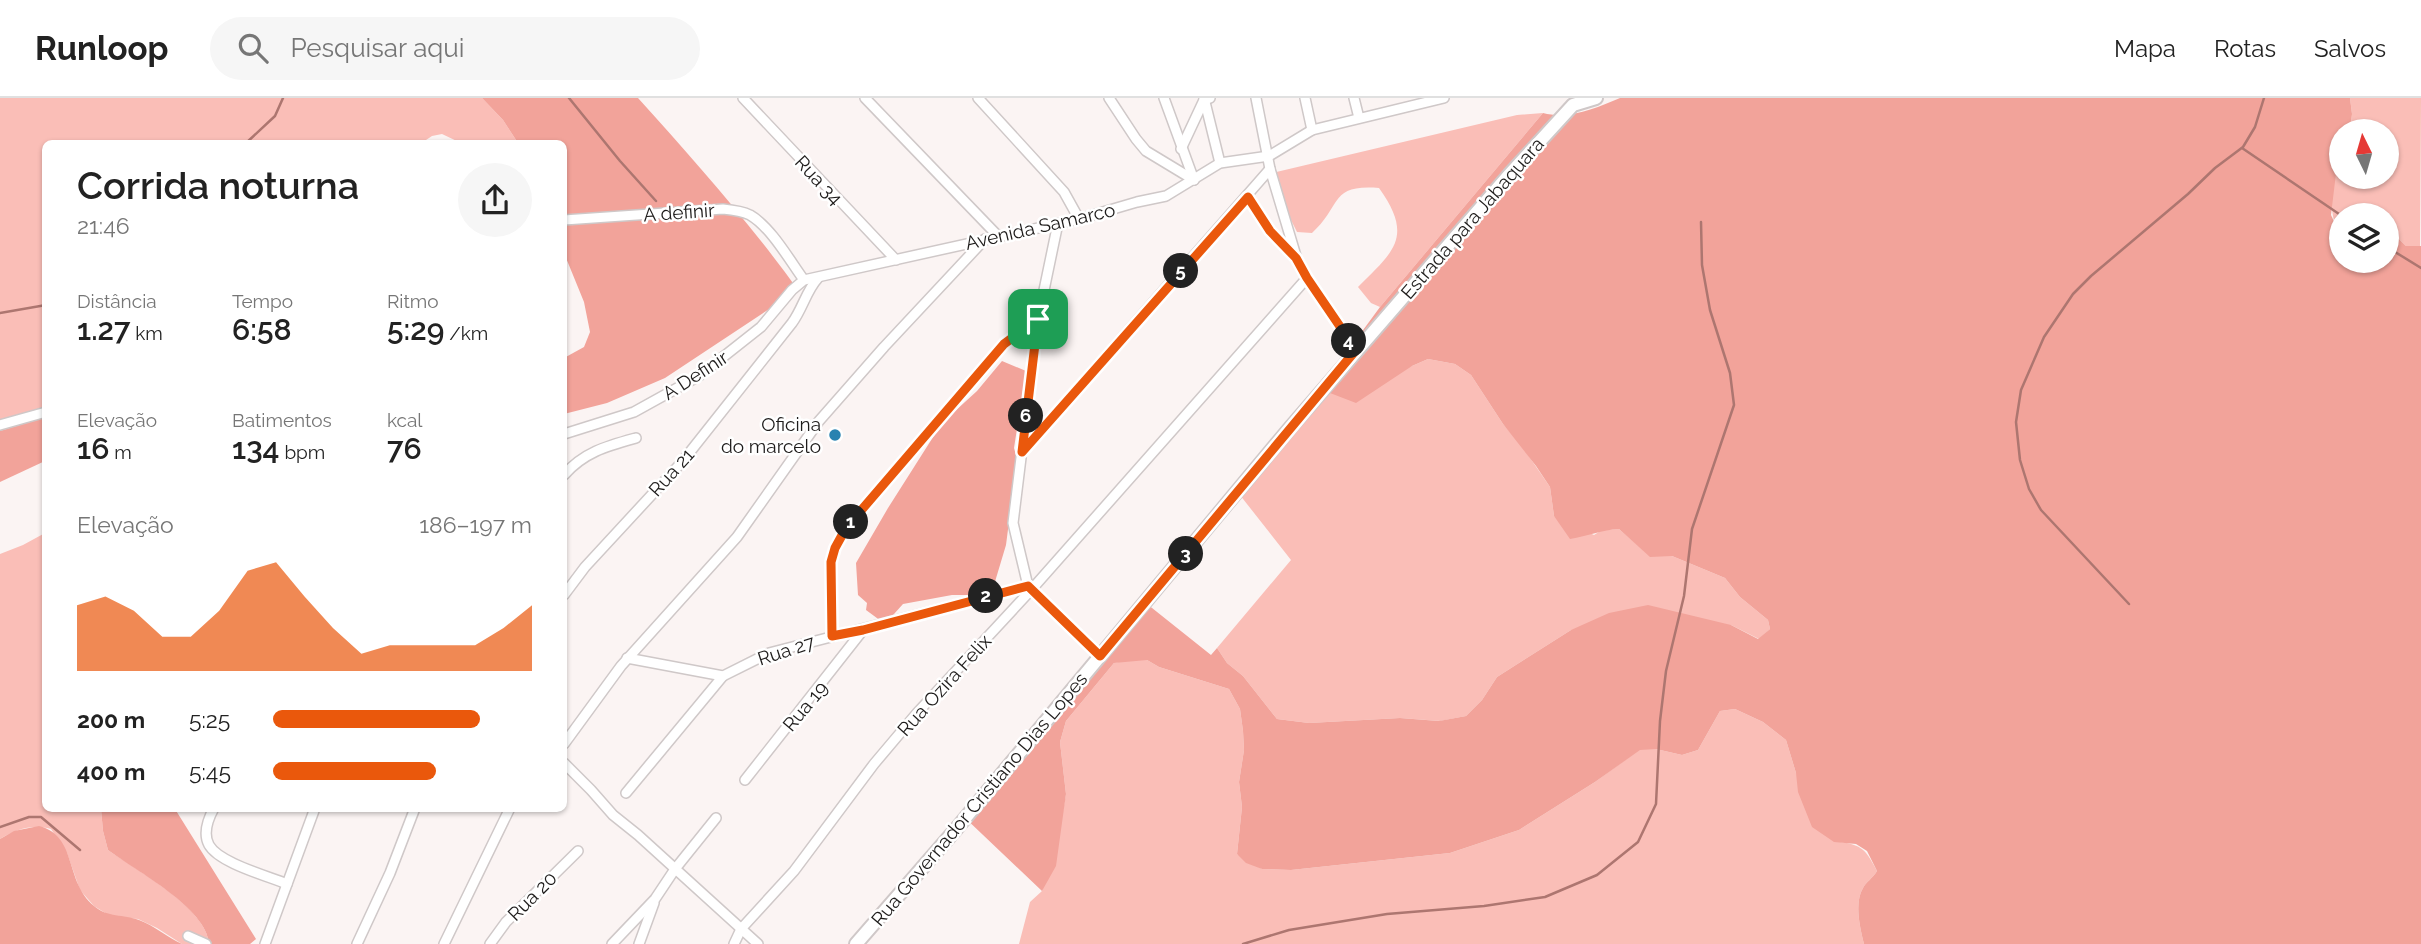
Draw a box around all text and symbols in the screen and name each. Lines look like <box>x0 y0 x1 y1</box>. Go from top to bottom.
search box <box>210 17 700 80</box>
text: Runloop <box>35 29 168 68</box>
icon: search <box>234 29 272 67</box>
text: Pesquisar aqui <box>290 33 464 63</box>
text: Mapa <box>2114 34 2176 63</box>
text: Rotas <box>2214 34 2276 63</box>
text: Salvos <box>2314 34 2386 63</box>
north arrow <box>2329 119 2399 189</box>
map controls <box>2329 119 2399 273</box>
street label: Estrada para Jabaquara <box>1396 133 1548 303</box>
street label: Rua 34 <box>791 151 847 209</box>
text: Corrida noturna <box>77 163 359 208</box>
button: share <box>458 163 532 237</box>
street label: Avenida Samarco <box>963 198 1117 254</box>
street label: A definir <box>643 199 716 225</box>
button: layers <box>2329 203 2399 273</box>
text: 21:46 <box>77 212 130 239</box>
pin: 5 <box>1164 254 1198 288</box>
text: 5 <box>1175 259 1186 281</box>
pin <box>1008 289 1068 349</box>
text: Distância <box>77 290 157 312</box>
text: Tempo <box>232 290 293 312</box>
text: Ritmo <box>387 290 439 312</box>
icon: arrive <box>1019 300 1057 338</box>
text: 1.27 <box>77 312 130 347</box>
text: 6:58 <box>232 312 291 347</box>
text: 5:29 <box>387 312 444 347</box>
text: km <box>130 322 163 344</box>
text: /km <box>444 322 488 344</box>
pin: 4 <box>1332 324 1366 358</box>
text: 4 <box>1343 329 1354 351</box>
street label: A Definir <box>658 346 732 404</box>
pin: 6 <box>1009 398 1044 434</box>
text: 6 <box>1020 404 1031 426</box>
text: Elevação <box>77 409 157 431</box>
text: Batimentos <box>232 409 332 431</box>
text: kcal <box>387 409 423 431</box>
place label: Oficina do marcelo <box>721 413 821 457</box>
marker: Oficina do marcelo <box>827 427 843 443</box>
text: 16 <box>77 431 109 466</box>
text: 134 <box>232 431 280 466</box>
text: 76 <box>387 431 422 466</box>
text: m <box>109 441 132 463</box>
text: bpm <box>280 441 325 463</box>
street label: Rua 21 <box>644 444 698 500</box>
pin: 1 <box>834 504 868 540</box>
text: 1 <box>846 510 855 532</box>
text: Elevação <box>77 511 174 538</box>
text: 186–197 m <box>419 511 532 538</box>
pin: 3 <box>1168 536 1204 572</box>
text: 3 <box>1180 542 1191 564</box>
pin: 2 <box>968 578 1004 614</box>
text: 2 <box>980 584 991 606</box>
street label: Rua Ozira Felix <box>893 629 996 740</box>
street label: Rua 27 <box>755 630 817 670</box>
street label: Rua Governador Cristiano Dias Lopes <box>866 668 1092 930</box>
street label: Rua 19 <box>778 677 832 735</box>
text: 200 m <box>77 706 145 733</box>
text: 5:25 <box>189 706 230 733</box>
text: 400 m <box>77 758 145 785</box>
text: 5:45 <box>189 758 231 785</box>
street label: Rua 20 <box>503 867 561 925</box>

